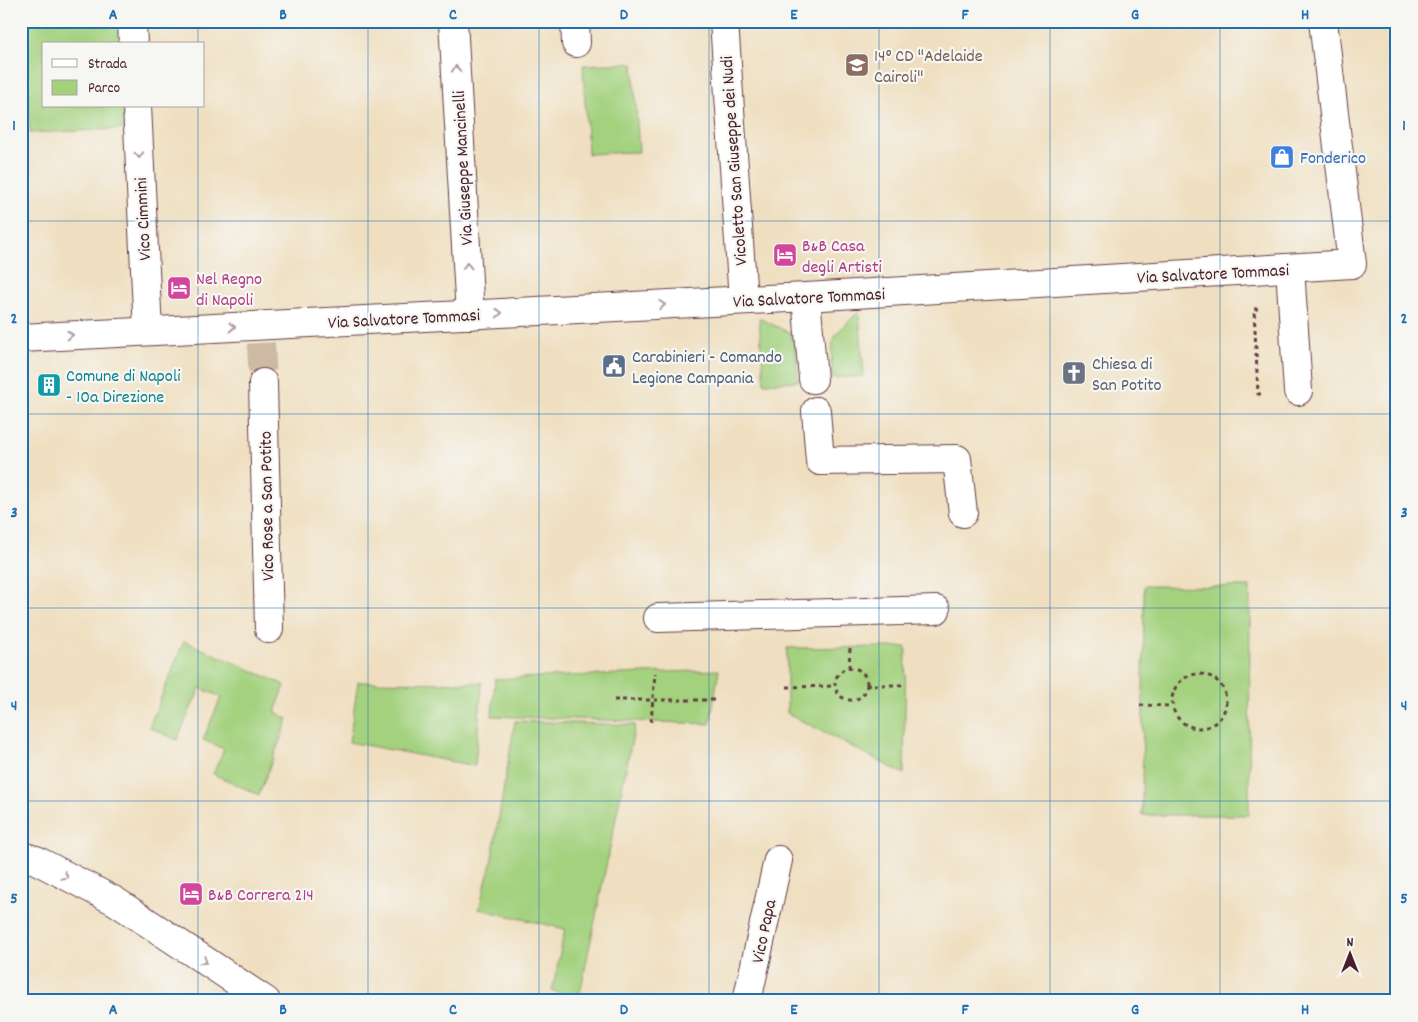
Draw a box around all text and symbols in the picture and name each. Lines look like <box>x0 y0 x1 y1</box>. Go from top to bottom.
text: A <box>109 4 118 27</box>
text: B <box>279 4 287 27</box>
text: C <box>449 4 457 27</box>
text: D <box>620 4 629 27</box>
text: E <box>790 4 798 27</box>
text: F <box>961 4 969 27</box>
text: G <box>1131 4 1139 27</box>
text: H <box>1301 4 1309 27</box>
legend <box>42 42 205 108</box>
place label: 14° CD "Adelaide Cairoli" <box>874 45 983 91</box>
school or university icon: 14° CD "Adelaide Cairoli" <box>844 52 870 78</box>
text: Strada <box>88 54 128 76</box>
street label: Vicoletto San Giuseppe dei Nudi <box>716 55 755 266</box>
one-way arrow <box>451 65 462 73</box>
text: Parco <box>88 78 120 100</box>
street label: Via Giuseppe Mancinelli <box>448 90 481 246</box>
text: 1 <box>12 115 16 138</box>
text: 1 <box>1402 115 1406 138</box>
shop icon: Fonderico <box>1269 144 1295 170</box>
place label: Fonderico <box>1300 147 1366 172</box>
one-way arrow <box>134 152 144 159</box>
street label: Vico Cimmini <box>130 177 159 261</box>
place label: B&B Casa degli Artisti <box>802 235 882 281</box>
hotel icon: B&B Casa degli Artisti <box>772 242 798 268</box>
street label: Via Salvatore Tommasi <box>1137 259 1290 292</box>
one-way arrow <box>462 262 473 270</box>
place label: Nel Regno di Napoli <box>196 268 262 314</box>
hotel icon: Nel Regno di Napoli <box>166 275 192 301</box>
street label: Via Salvatore Tommasi <box>733 283 886 316</box>
one-way arrow <box>658 299 666 310</box>
street label: Via Salvatore Tommasi <box>328 304 481 337</box>
text: 2 <box>11 308 18 331</box>
one-way arrow <box>496 308 504 319</box>
text: 2 <box>1401 308 1408 331</box>
one-way arrow <box>228 322 236 332</box>
one-way arrow <box>66 330 74 341</box>
place label: Carabinieri - Comando Legione Campania <box>632 346 782 392</box>
public building icon: Carabinieri - Comando Legione Campania <box>601 353 627 379</box>
place label: Chiesa di San Potito <box>1092 353 1162 399</box>
church icon: Chiesa di San Potito <box>1061 360 1087 386</box>
place label: Comune di Napoli - 10a Direzione <box>66 365 180 411</box>
building icon: Comune di Napoli - 10a Direzione <box>36 372 62 398</box>
street label: Vico Rose a San Potito <box>255 431 282 581</box>
text: 3 <box>10 502 18 525</box>
text: 3 <box>1400 502 1408 525</box>
text: 4 <box>11 695 17 718</box>
text: 4 <box>1401 695 1407 718</box>
one-way arrow <box>60 870 69 880</box>
hotel icon: B&B Correra 214 <box>178 881 204 907</box>
place label: B&B Correra 214 <box>208 884 314 909</box>
text: 5 <box>10 888 18 911</box>
text: 5 <box>1400 888 1408 911</box>
street label: Vico Papa <box>746 897 785 966</box>
north arrow <box>1326 930 1376 980</box>
text: N <box>1347 933 1354 953</box>
one-way arrow <box>198 955 208 964</box>
text: A <box>109 999 118 1022</box>
text: B <box>279 999 287 1022</box>
text: C <box>449 999 457 1022</box>
text: D <box>620 999 629 1022</box>
text: E <box>790 999 798 1022</box>
text: F <box>961 999 969 1022</box>
text: G <box>1131 999 1139 1022</box>
text: H <box>1301 999 1309 1022</box>

